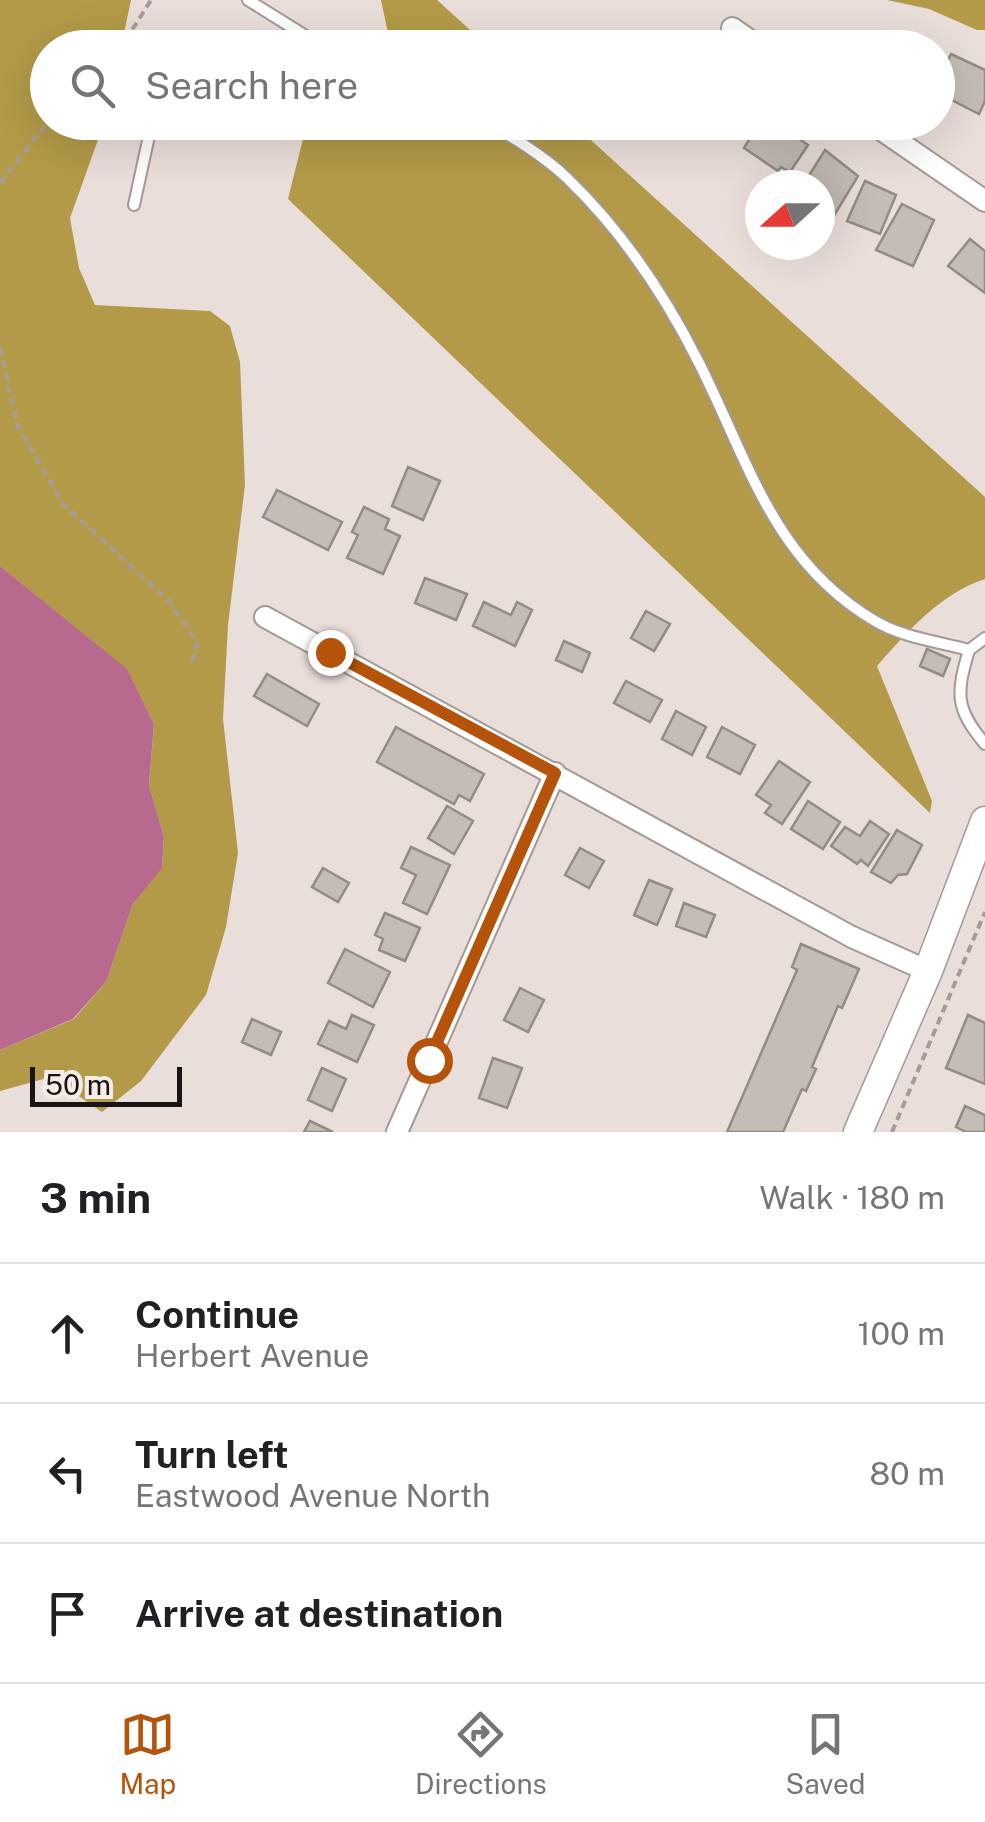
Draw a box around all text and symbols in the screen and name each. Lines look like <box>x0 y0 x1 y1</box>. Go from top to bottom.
search box <box>30 30 955 140</box>
icon: search <box>65 58 120 113</box>
text: Search here <box>145 63 358 108</box>
north arrow <box>745 170 835 260</box>
route end <box>308 630 354 676</box>
route start <box>407 1038 453 1084</box>
scale bar <box>30 1062 182 1106</box>
text: 50 m <box>45 1068 111 1101</box>
text: 3 min <box>40 1173 151 1222</box>
text: Walk · 180 m <box>759 1179 945 1216</box>
text: Continue <box>135 1292 299 1337</box>
icon: ahead <box>40 1306 95 1361</box>
text: 100 m <box>858 1315 945 1352</box>
text: Herbert Avenue <box>135 1337 369 1374</box>
text: Turn left <box>135 1432 289 1477</box>
icon: left <box>40 1446 95 1501</box>
text: 80 m <box>869 1455 945 1492</box>
text: Eastwood Avenue North <box>135 1477 491 1514</box>
icon: arrive <box>40 1586 95 1641</box>
text: Arrive at destination <box>135 1591 503 1636</box>
tab: Map <box>119 1707 176 1800</box>
tab: Directions <box>415 1707 547 1800</box>
tab: Saved <box>785 1707 866 1800</box>

